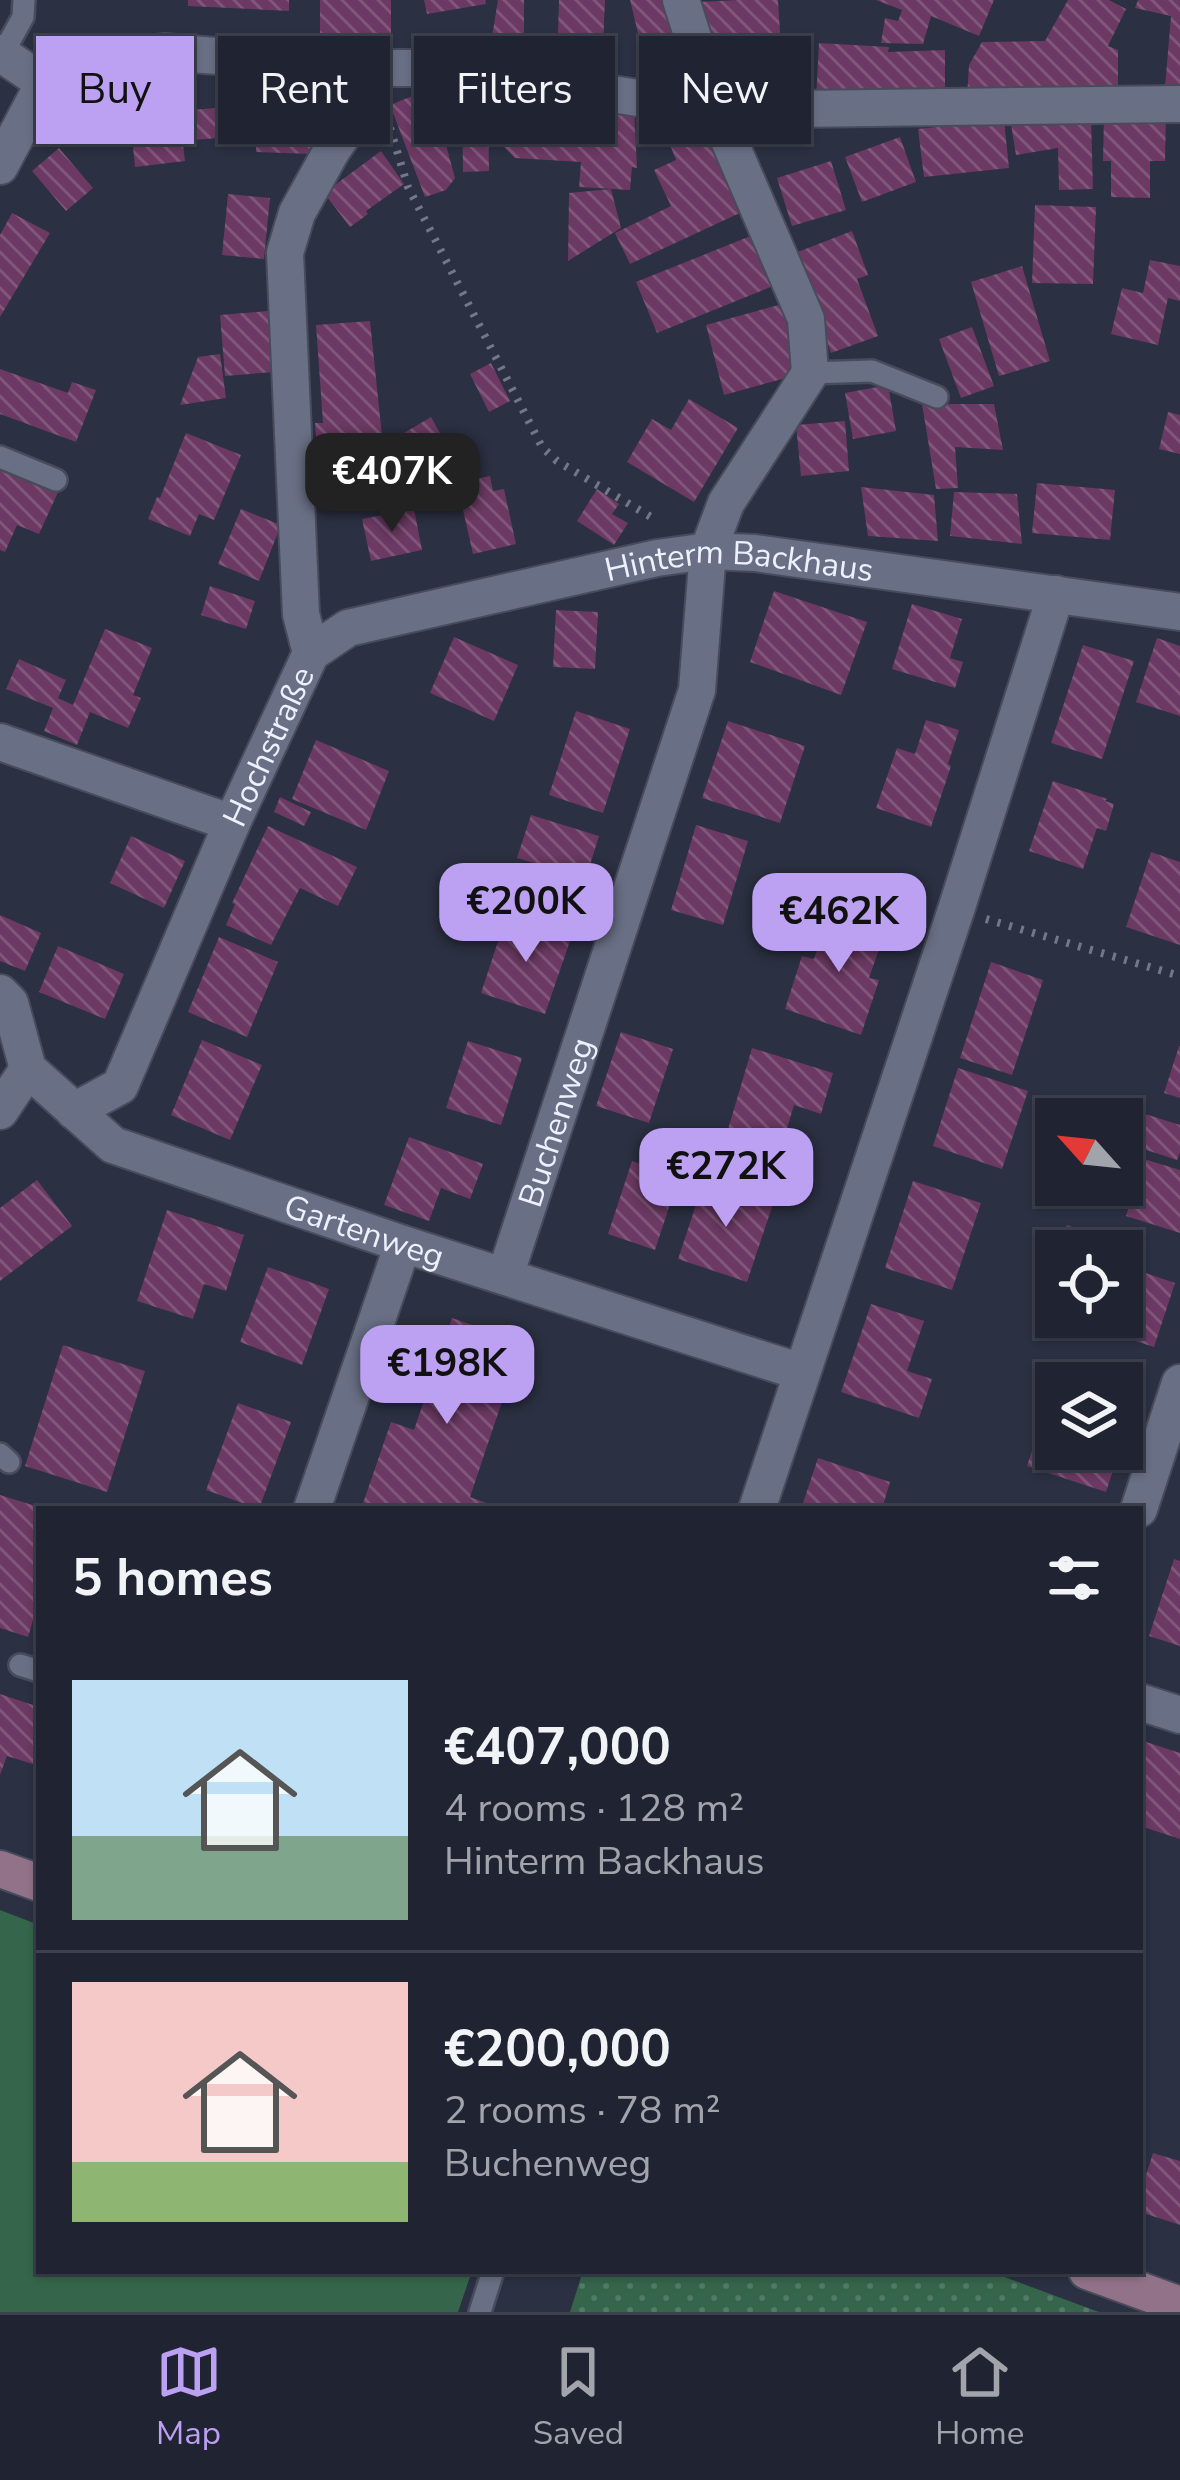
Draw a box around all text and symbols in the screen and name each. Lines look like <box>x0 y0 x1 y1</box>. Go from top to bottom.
chip: Buy <box>36 36 194 144</box>
chip: Rent <box>218 36 390 144</box>
chip: Filters <box>414 36 615 144</box>
chip: New <box>639 36 811 144</box>
pin: €407K <box>308 433 476 535</box>
text: €407K <box>332 445 452 498</box>
street label: Hinterm Backhaus <box>601 529 876 593</box>
street label: Hochstraße <box>212 659 326 834</box>
pin: €200K <box>442 863 610 965</box>
pin: €462K <box>755 873 923 975</box>
text: €200K <box>466 875 586 928</box>
text: €462K <box>779 885 899 938</box>
street label: Buchenweg <box>508 1032 606 1213</box>
north arrow <box>1035 1098 1143 1206</box>
map controls <box>1035 1098 1143 1470</box>
pin: €272K <box>642 1128 810 1230</box>
text: €272K <box>666 1140 786 1193</box>
street label: Gartenweg <box>278 1184 449 1280</box>
button: locate <box>1035 1230 1143 1338</box>
pin: €198K <box>363 1325 531 1427</box>
text: €198K <box>387 1337 507 1390</box>
button: layers <box>1035 1362 1143 1470</box>
text: 5 homes <box>72 1543 273 1613</box>
icon: filters <box>1041 1545 1107 1611</box>
text: €407,000 <box>444 1712 671 1782</box>
icon: home <box>168 1728 312 1872</box>
text: 4 rooms · 128 m² <box>444 1782 744 1835</box>
text: Hinterm Backhaus <box>444 1835 765 1888</box>
text: €200,000 <box>444 2014 671 2084</box>
icon: home <box>168 2030 312 2174</box>
text: 2 rooms · 78 m² <box>444 2084 721 2137</box>
text: Buchenweg <box>444 2137 651 2190</box>
tab: Map <box>156 2339 222 2456</box>
tab: Saved <box>533 2339 624 2456</box>
tab: Home <box>935 2339 1024 2456</box>

